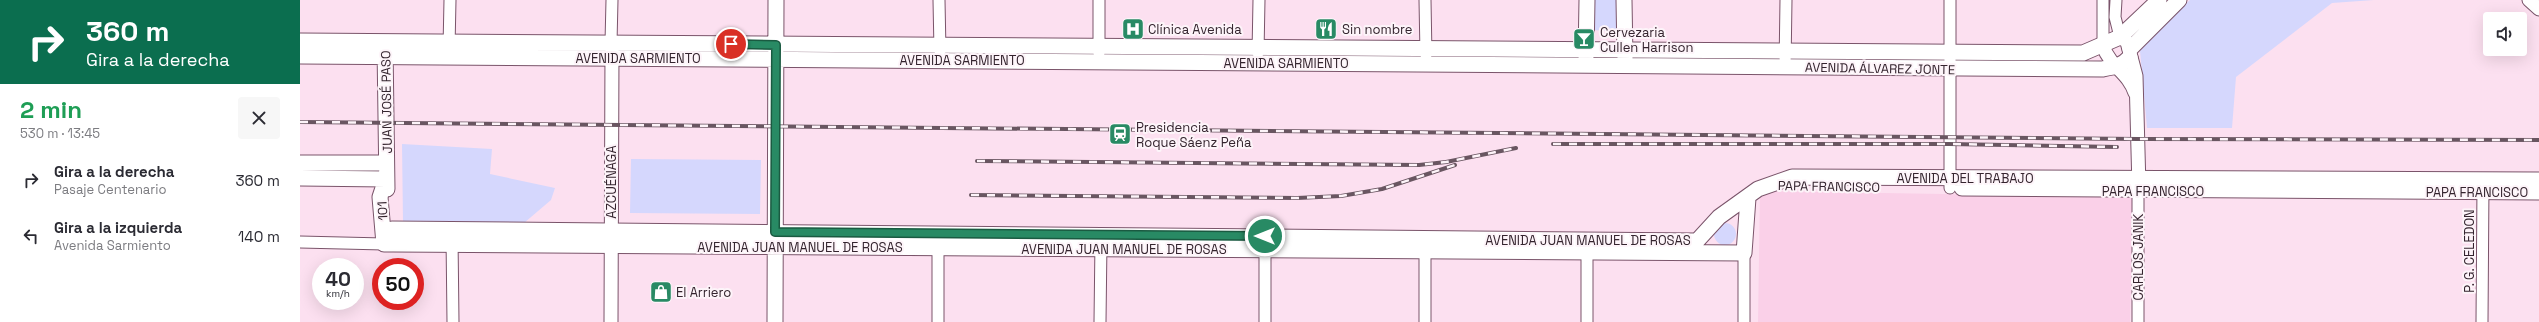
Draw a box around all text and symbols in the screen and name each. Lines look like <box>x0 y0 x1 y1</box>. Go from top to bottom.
map controls <box>2483 12 2527 56</box>
button: sound <box>2483 12 2527 56</box>
text: 360 m <box>86 13 170 49</box>
icon: right <box>20 16 72 68</box>
hospital icon: Clínica Avenida <box>1120 16 1146 42</box>
restaurant icon: Sin nombre <box>1313 16 1339 42</box>
place label: Clínica Avenida <box>1148 21 1242 38</box>
place label: Sin nombre <box>1342 21 1412 38</box>
place label: Cervezaria Cullen Harrison <box>1600 24 1694 56</box>
bar icon: Cervezaria Cullen Harrison <box>1571 26 1597 52</box>
pin <box>714 27 748 61</box>
icon: arrive <box>720 33 742 55</box>
text: Gira a la derecha <box>86 48 230 71</box>
street label: JUAN JOSÉ PASO <box>377 50 396 154</box>
street label: AVENIDA SARMIENTO <box>575 50 701 67</box>
street label: AVENIDA SARMIENTO <box>899 52 1025 69</box>
street label: AVENIDA SARMIENTO <box>1223 55 1349 72</box>
street label: AVENIDA ÁLVAREZ JONTE <box>1805 59 1955 78</box>
text: 2 min <box>20 94 82 125</box>
button: close <box>238 97 280 139</box>
place label: Presidencia Roque Sáenz Peña <box>1136 119 1252 151</box>
station icon: Presidencia Roque Sáenz Peña <box>1107 121 1133 147</box>
text: 530 m · 13:45 <box>20 125 100 142</box>
street label: AZCUÉNAGA <box>603 145 620 219</box>
text: Gira a la derecha <box>54 162 174 181</box>
icon: right <box>20 169 42 191</box>
street label: AVENIDA DEL TRABAJO <box>1896 170 2034 187</box>
text: 360 m <box>235 171 280 190</box>
street label: PAPA FRANCISCO <box>1778 177 1880 196</box>
text: Pasaje Centenario <box>54 181 166 198</box>
street label: PAPA FRANCISCO <box>2102 183 2204 200</box>
street label: PAPA FRANCISCO <box>2426 184 2528 201</box>
street label: 101 <box>374 201 391 221</box>
street label: P. G. CELEDON <box>2461 209 2478 293</box>
street label: CARLOS JANIK <box>2130 214 2147 300</box>
position arrow <box>1244 215 1286 257</box>
text: Gira a la izquierda <box>54 218 182 237</box>
icon: left <box>20 225 42 247</box>
text: 140 m <box>238 227 280 246</box>
street label: AVENIDA JUAN MANUEL DE ROSAS <box>1485 232 1691 249</box>
text: Avenida Sarmiento <box>54 237 171 254</box>
street label: AVENIDA JUAN MANUEL DE ROSAS <box>697 239 903 256</box>
street label: AVENIDA JUAN MANUEL DE ROSAS <box>1021 241 1227 258</box>
speed limit sign: 50 <box>372 258 424 310</box>
text: 40 <box>325 266 351 292</box>
shop icon: El Arriero <box>648 279 674 305</box>
place label: El Arriero <box>676 284 731 301</box>
text: km/h <box>326 287 350 300</box>

